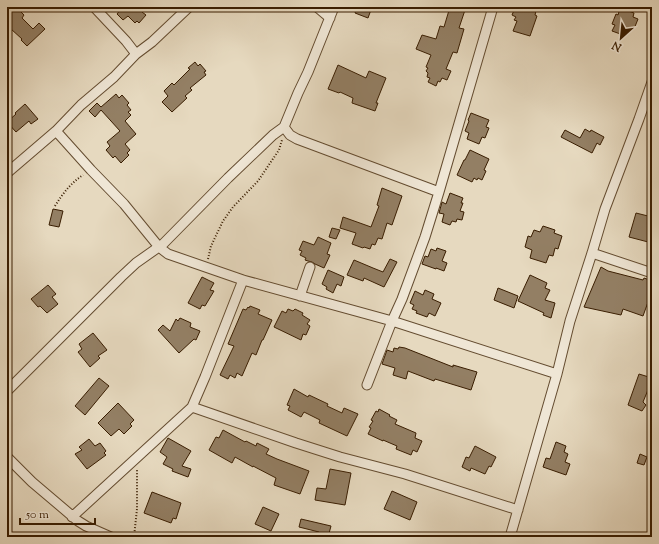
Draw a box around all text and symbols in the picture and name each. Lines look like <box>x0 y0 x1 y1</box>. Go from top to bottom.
north arrow <box>601 18 641 58</box>
text: N <box>609 37 625 56</box>
scale bar <box>20 500 95 526</box>
text: 50 m <box>25 506 49 524</box>

